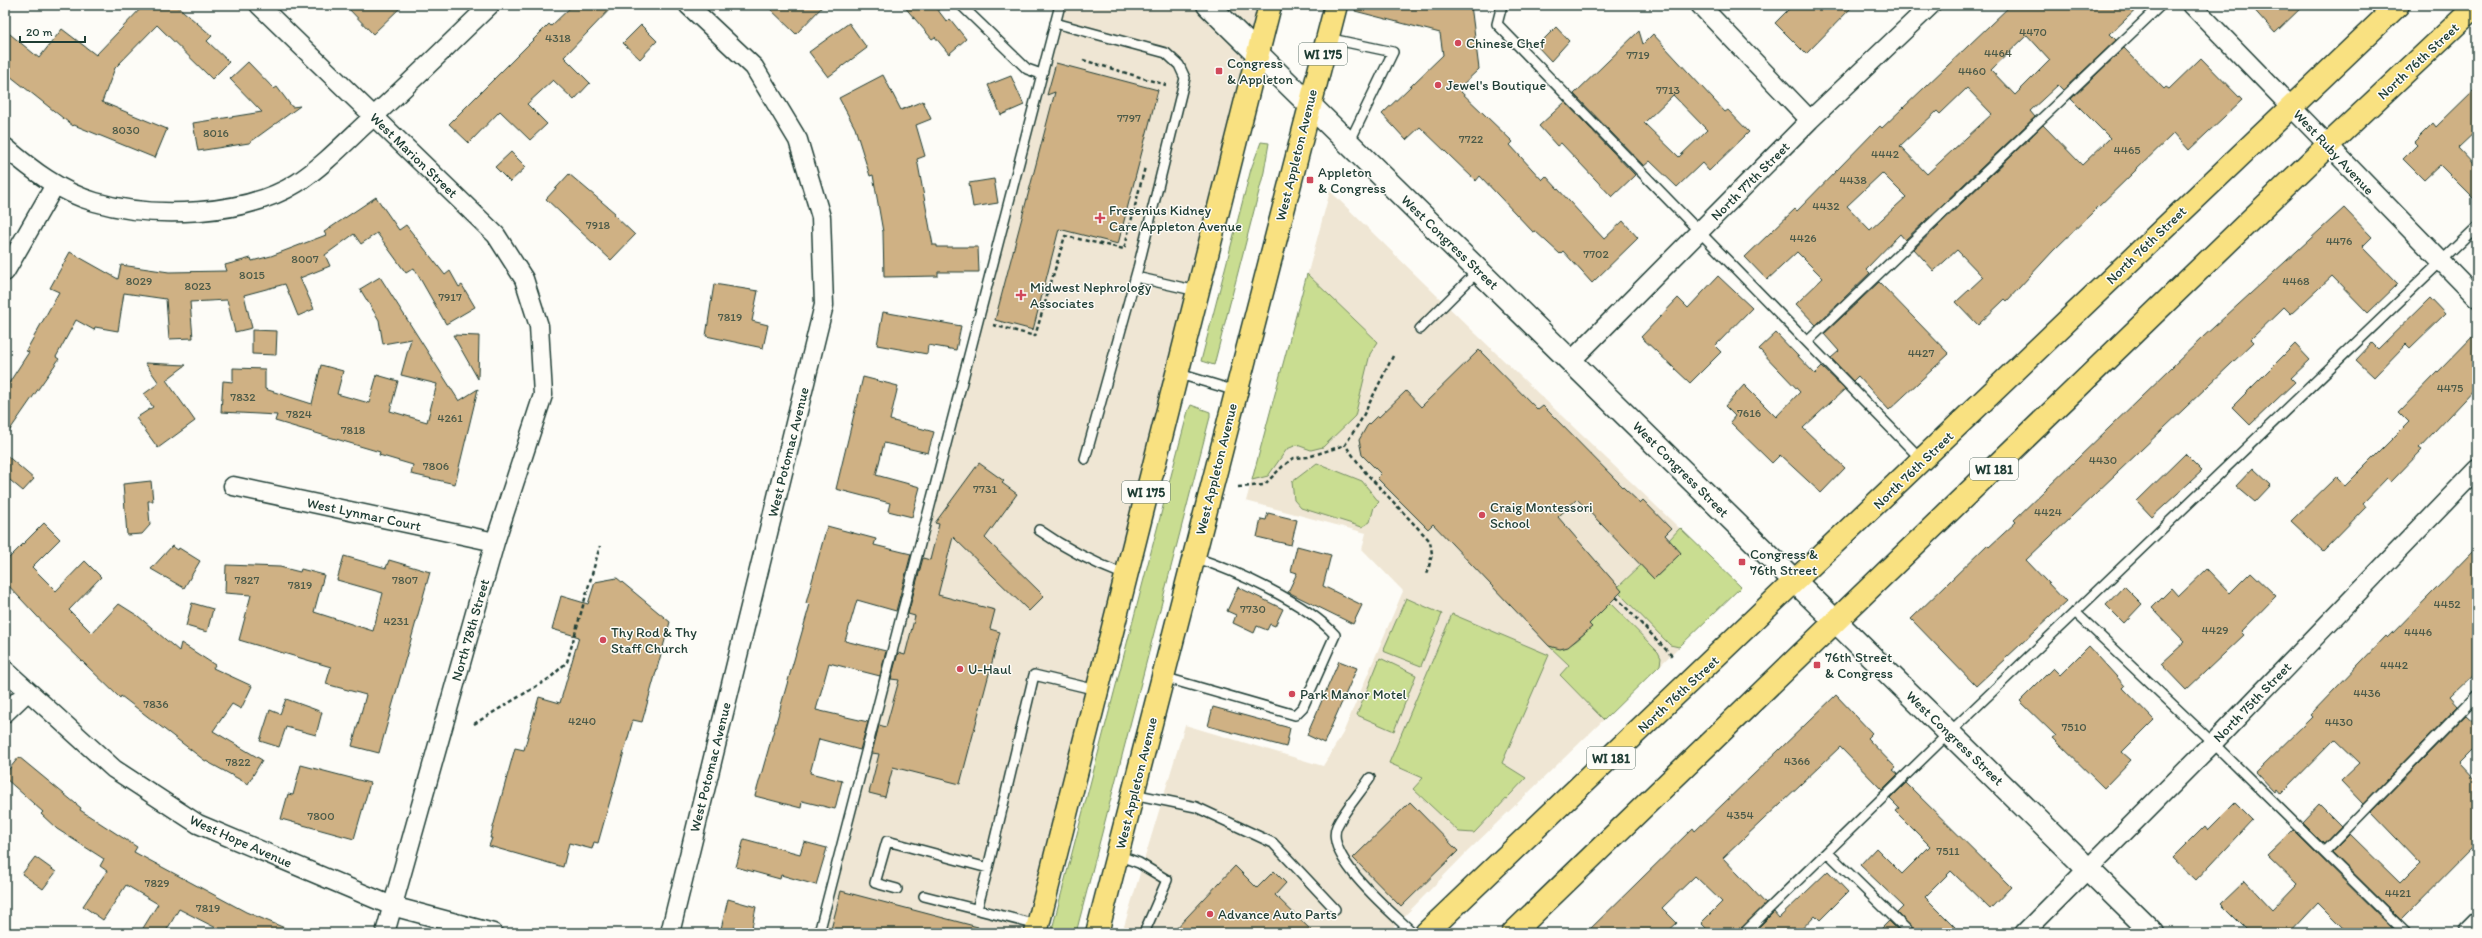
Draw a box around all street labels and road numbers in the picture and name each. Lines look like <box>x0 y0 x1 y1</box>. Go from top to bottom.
street label: North 76th Street <box>2374 19 2463 103</box>
road number: WI 175 <box>1299 43 1347 65</box>
street label: West Appleton Avenue <box>1272 87 1321 223</box>
street label: West Ruby Avenue <box>2290 106 2378 199</box>
street label: West Marion Street <box>366 109 461 202</box>
street label: North 77th Street <box>1707 138 1793 224</box>
street label: West Congress Street <box>1397 191 1502 293</box>
street label: North 76th Street <box>2103 203 2190 288</box>
street label: West Potomac Avenue <box>764 385 813 519</box>
street label: West Appleton Avenue <box>1192 401 1241 537</box>
street label: West Congress Street <box>1629 418 1732 521</box>
street label: North 76th Street <box>1870 428 1957 513</box>
road number: WI 181 <box>1970 458 2018 480</box>
road number: WI 175 <box>1122 481 1170 503</box>
street label: West Lynmar Court <box>305 494 423 535</box>
street label: North 78th Street <box>448 577 493 683</box>
street label: North 76th Street <box>1634 652 1723 736</box>
street label: North 75th Street <box>2210 659 2295 746</box>
street label: West Congress Street <box>1902 687 2007 789</box>
street label: West Potomac Avenue <box>686 700 735 834</box>
street label: West Appleton Avenue <box>1112 715 1161 851</box>
road number: WI 181 <box>1587 747 1635 769</box>
street label: West Hope Avenue <box>187 811 295 872</box>

